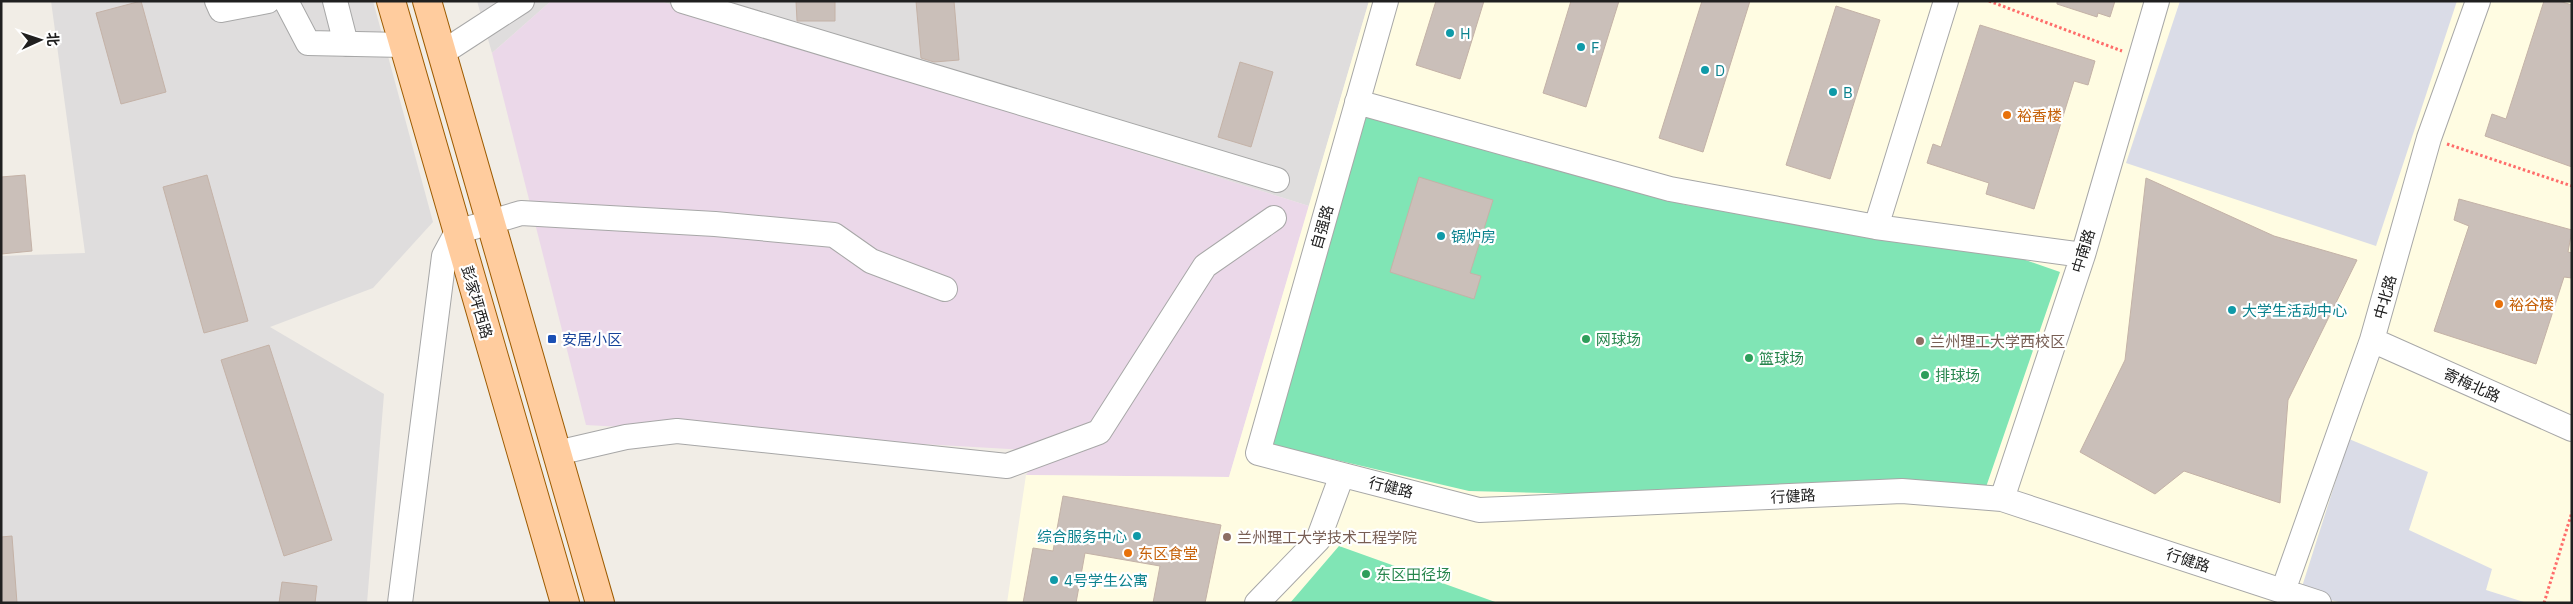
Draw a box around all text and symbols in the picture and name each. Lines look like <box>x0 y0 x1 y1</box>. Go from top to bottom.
north arrow <box>15 15 65 65</box>
place label: H <box>1460 24 1471 43</box>
marker: H <box>1444 27 1456 39</box>
text: 北 <box>44 32 62 47</box>
place label: F <box>1591 38 1599 57</box>
marker: F <box>1575 41 1587 53</box>
place label: D <box>1715 61 1725 80</box>
marker: D <box>1699 64 1711 76</box>
place label: B <box>1843 83 1853 102</box>
marker: B <box>1827 86 1839 98</box>
place label: 裕香楼 <box>2017 106 2062 125</box>
marker: 裕香楼 <box>2001 109 2013 121</box>
street label: 自强路 <box>1307 203 1337 251</box>
place label: 锅炉房 <box>1451 227 1496 246</box>
street label: 中南路 <box>2067 227 2099 275</box>
marker: 锅炉房 <box>1435 230 1447 242</box>
street label: 彭家坪西路 <box>458 263 496 341</box>
street label: 中北路 <box>2370 273 2400 321</box>
place label: 裕谷楼 <box>2509 295 2554 314</box>
marker: 裕谷楼 <box>2493 298 2505 310</box>
place label: 大学生活动中心 <box>2242 301 2347 320</box>
marker: 大学生活动中心 <box>2226 304 2238 316</box>
place label: 安居小区 <box>562 330 622 349</box>
place label: 网球场 <box>1596 330 1641 349</box>
place label: 兰州理工大学西校区 <box>1930 332 2065 351</box>
marker: 安居小区 <box>546 333 558 345</box>
marker: 网球场 <box>1580 333 1592 345</box>
marker: 兰州理工大学西校区 <box>1914 335 1926 347</box>
place label: 篮球场 <box>1759 349 1804 368</box>
marker: 篮球场 <box>1743 352 1755 364</box>
street label: 寄梅北路 <box>2441 364 2503 406</box>
place label: 排球场 <box>1935 366 1980 385</box>
marker: 排球场 <box>1919 369 1931 381</box>
street label: 行健路 <box>1367 472 1415 502</box>
street label: 行健路 <box>1770 485 1816 507</box>
place label: 综合服务中心 <box>1037 527 1127 546</box>
place label: 兰州理工大学技术工程学院 <box>1237 528 1417 547</box>
marker: 综合服务中心 <box>1131 530 1143 542</box>
marker: 兰州理工大学技术工程学院 <box>1221 531 1233 543</box>
place label: 东区食堂 <box>1138 544 1198 563</box>
street label: 行健路 <box>2164 544 2212 576</box>
marker: 东区食堂 <box>1122 547 1134 559</box>
place label: 东区田径场 <box>1376 565 1451 584</box>
marker: 东区田径场 <box>1360 568 1372 580</box>
place label: 4号学生公寓 <box>1064 571 1148 590</box>
marker: 4号学生公寓 <box>1048 574 1060 586</box>

